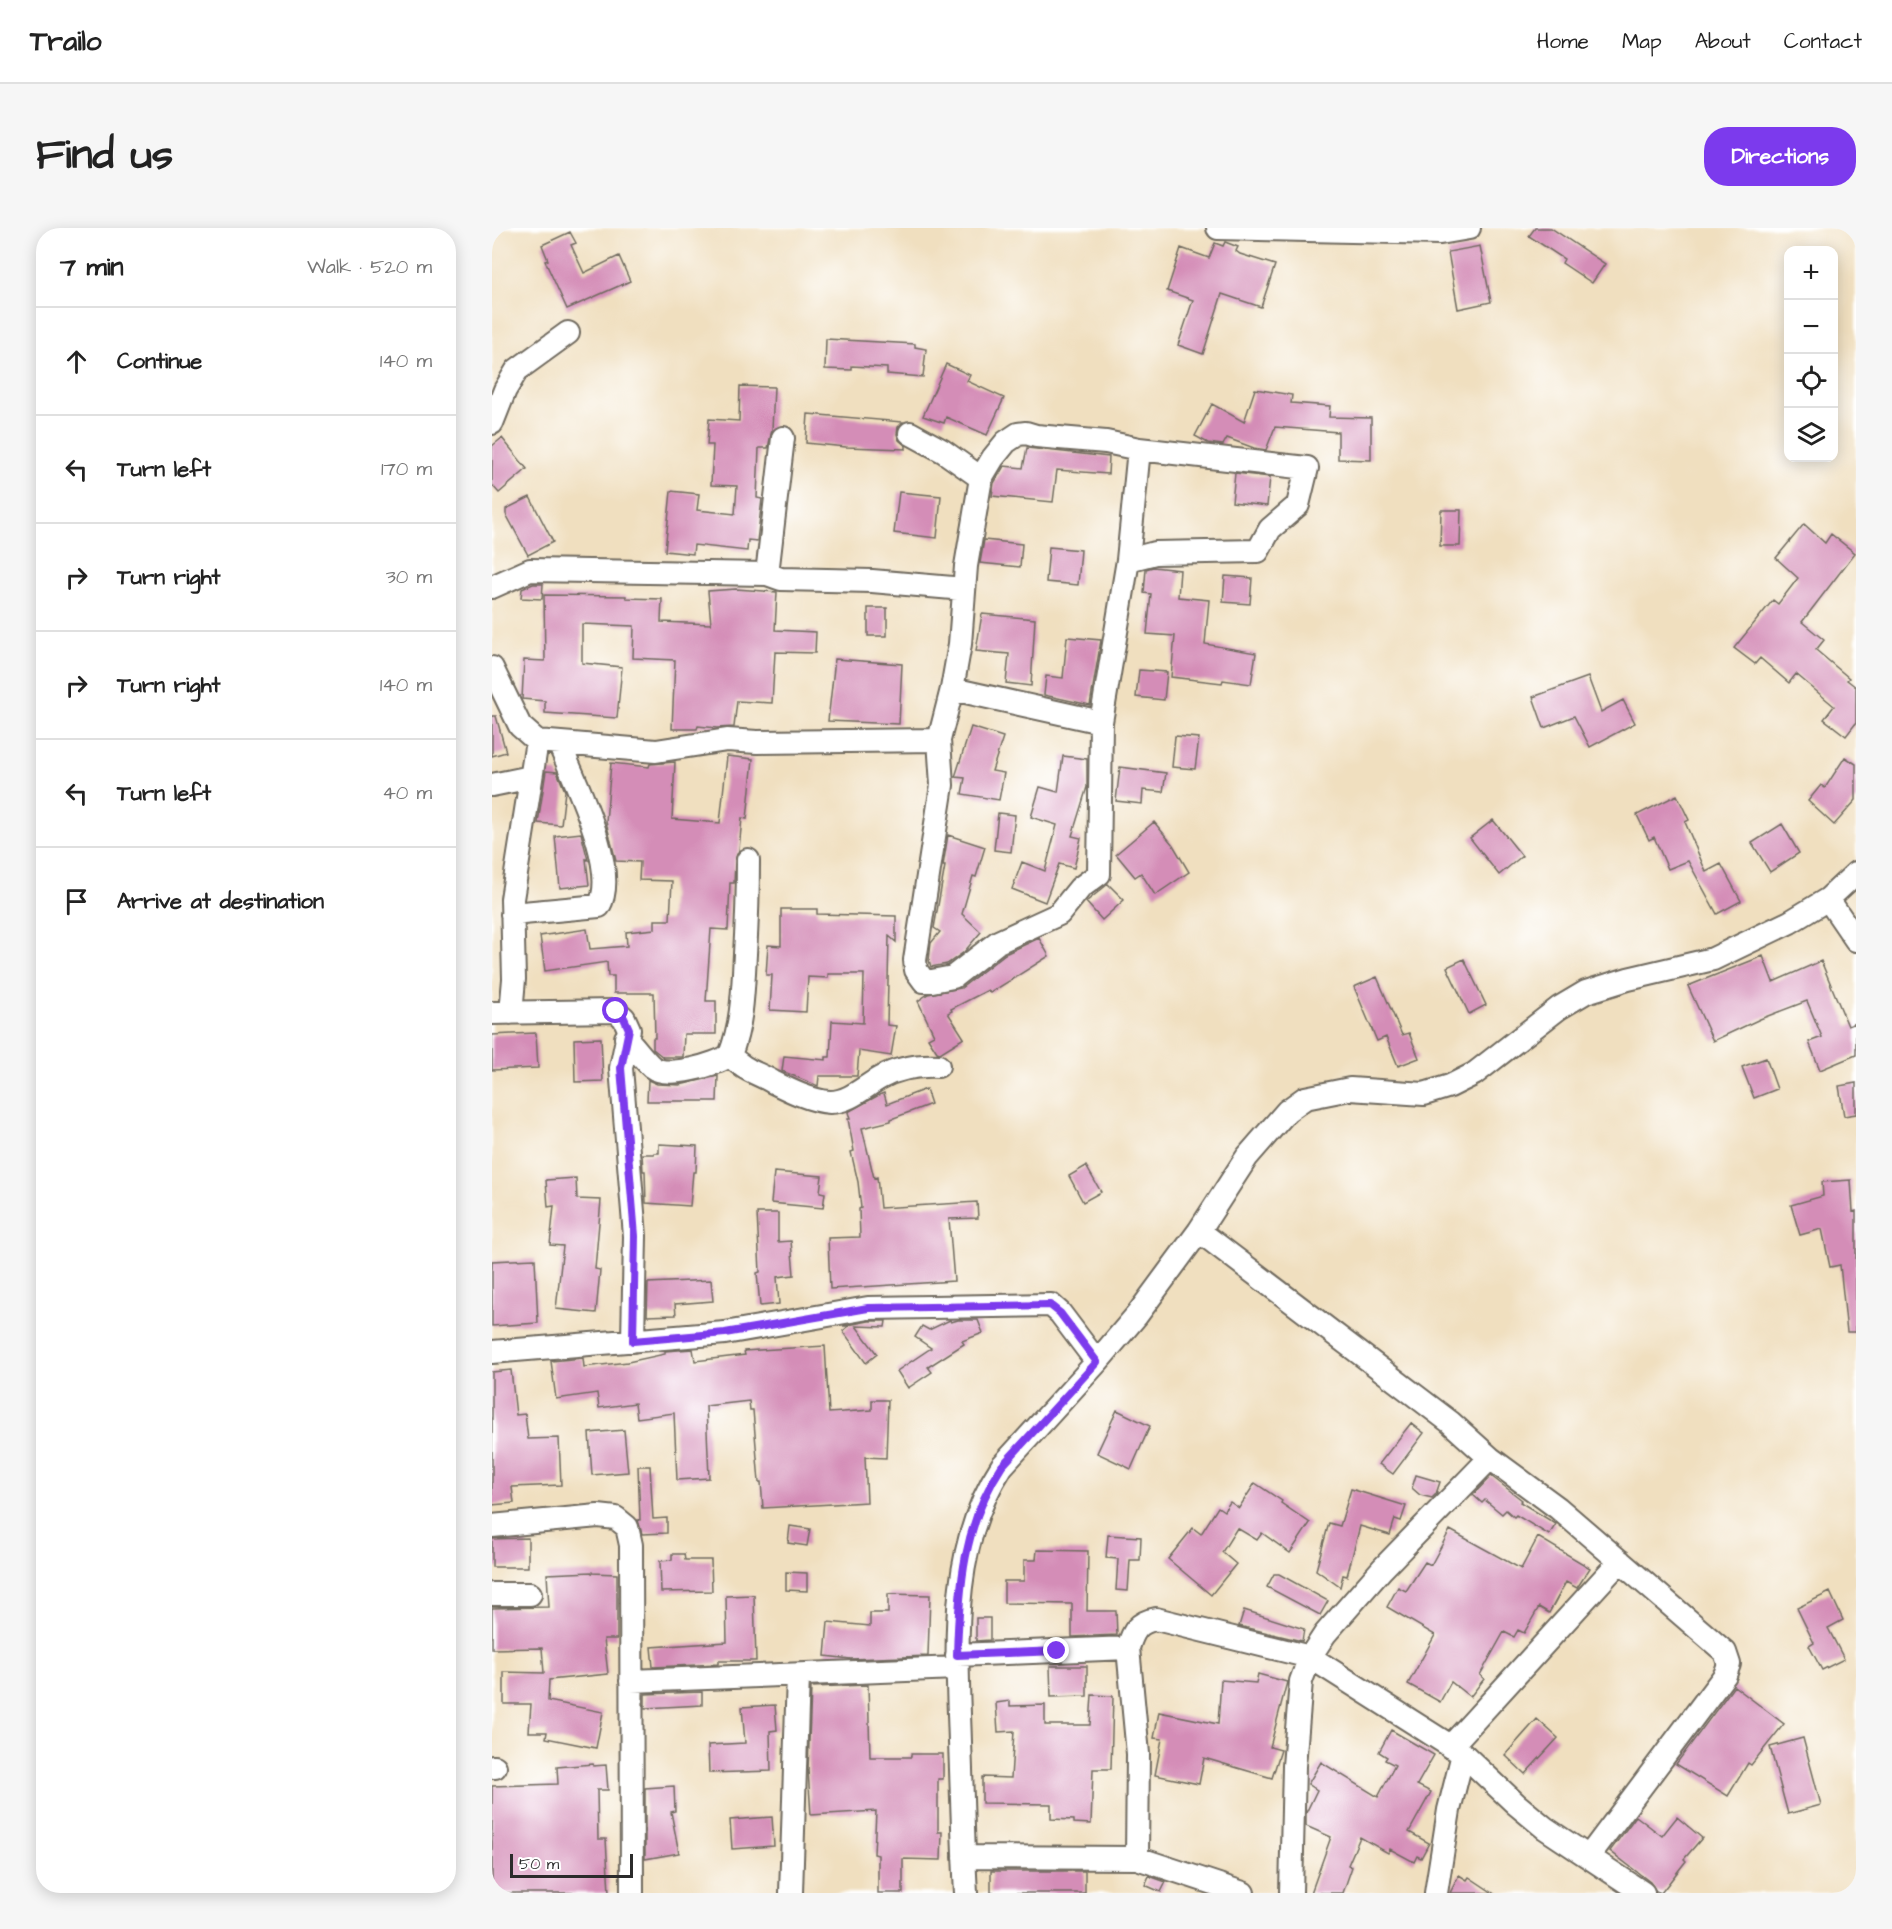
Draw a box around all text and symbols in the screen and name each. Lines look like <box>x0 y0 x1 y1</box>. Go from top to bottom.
text: Trailo <box>30 22 102 61</box>
text: Home <box>1537 27 1589 56</box>
text: Map <box>1622 27 1662 56</box>
text: About <box>1695 27 1751 56</box>
text: Contact <box>1784 27 1862 56</box>
text: Find us <box>36 127 173 185</box>
button: Directions <box>1704 127 1856 186</box>
map controls <box>1784 246 1838 462</box>
button: + <box>1784 246 1838 300</box>
text: 7 min <box>60 249 124 285</box>
text: Walk · 520 m <box>307 253 432 281</box>
button: − <box>1784 300 1838 354</box>
icon: ahead <box>60 345 93 378</box>
text: Continue <box>117 346 202 377</box>
text: 140 m <box>380 347 432 375</box>
button: locate <box>1784 354 1838 408</box>
button: layers <box>1784 408 1838 462</box>
icon: left <box>60 453 93 486</box>
text: Turn left <box>117 454 211 485</box>
text: 170 m <box>381 455 432 483</box>
icon: right <box>60 561 93 594</box>
text: Turn right <box>117 562 220 593</box>
text: 30 m <box>386 563 432 591</box>
icon: right <box>60 669 93 702</box>
text: Turn right <box>117 670 220 701</box>
text: 140 m <box>380 671 432 699</box>
icon: left <box>60 777 93 810</box>
text: Turn left <box>117 778 211 809</box>
text: 40 m <box>382 779 432 807</box>
icon: arrive <box>60 885 93 918</box>
text: Arrive at destination <box>117 886 324 917</box>
route start <box>602 997 628 1023</box>
route end <box>1043 1637 1069 1663</box>
scale bar <box>510 1851 633 1878</box>
text: 50 m <box>519 1853 559 1875</box>

